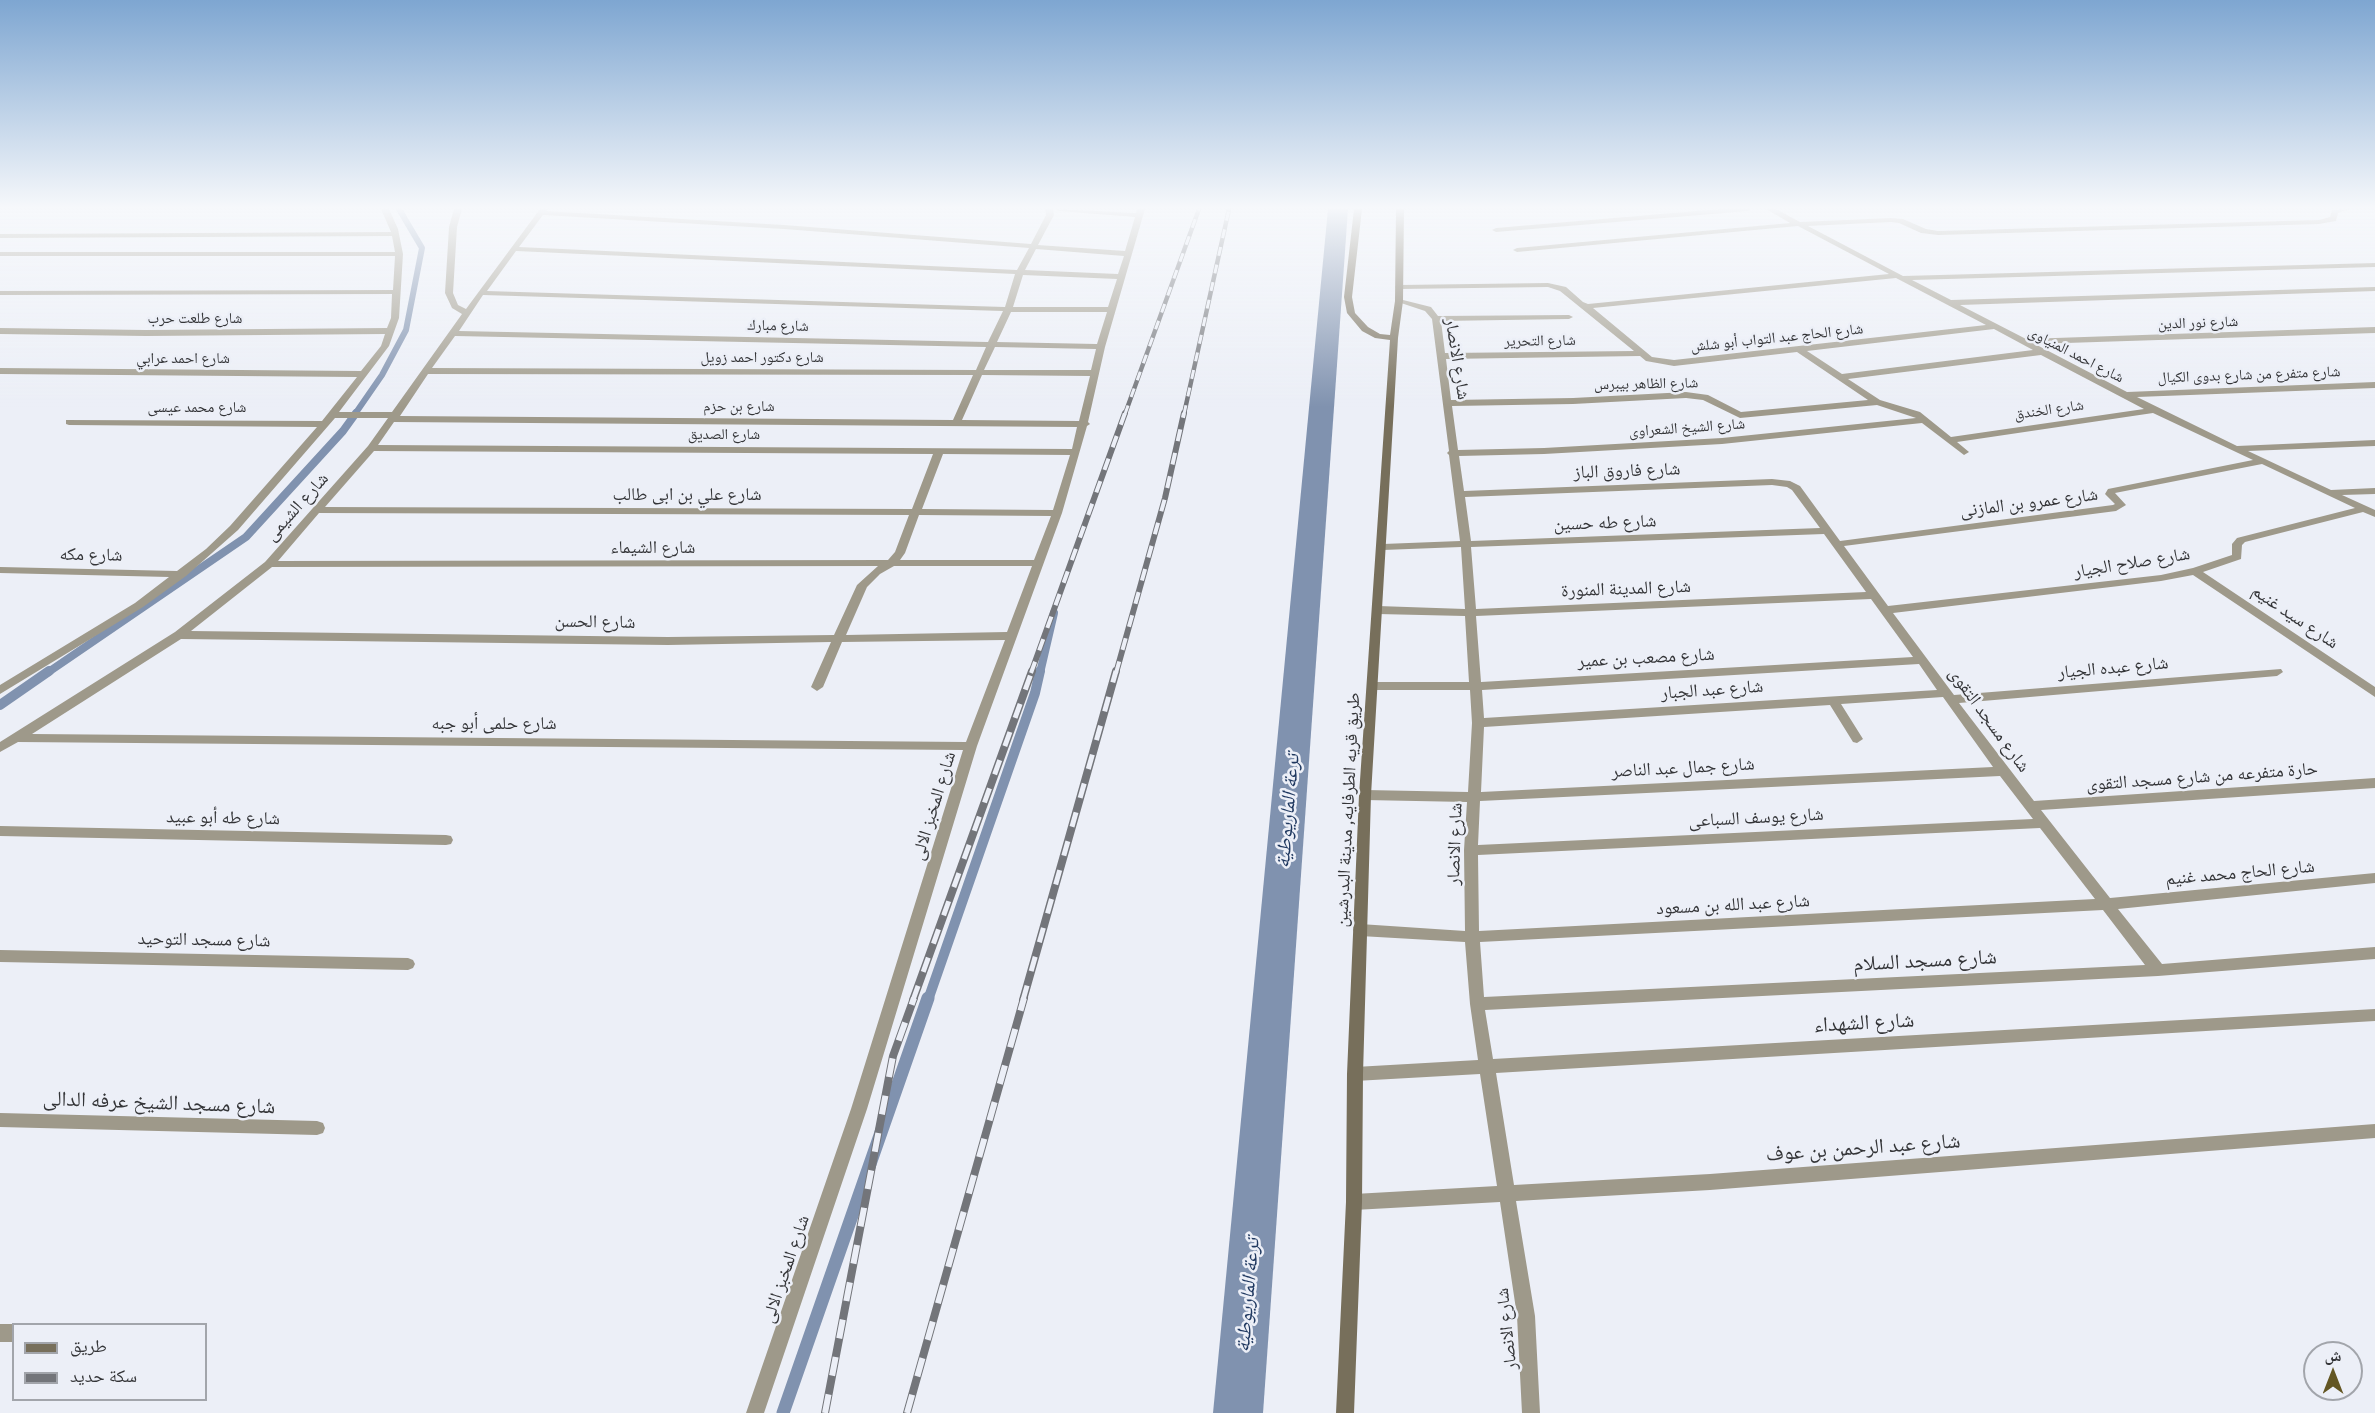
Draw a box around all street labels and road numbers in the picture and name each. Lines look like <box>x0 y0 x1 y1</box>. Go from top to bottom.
street label: شارع طلعت حرب <box>148 310 242 328</box>
street label: شارع نور الدين <box>2158 313 2238 333</box>
street label: شارع مبارك <box>747 316 809 336</box>
street label: شارع الانصار <box>1440 317 1474 401</box>
street label: شارع الحاج عبد التواب أبو شلش <box>1690 320 1864 356</box>
street label: شارع احمد المنياوى <box>2025 323 2127 387</box>
street label: شارع التحرير <box>1504 331 1576 351</box>
street label: شارع دكتور احمد زويل <box>700 349 824 367</box>
street label: شارع احمد عرابي <box>136 350 230 368</box>
street label: شارع متفرع من شارع بدوى الكيال <box>2157 363 2341 387</box>
street label: شارع الظاهر بيبرس <box>1594 374 1698 394</box>
street label: شارع الخندق <box>2013 396 2085 424</box>
street label: شارع بن حزم <box>703 398 775 416</box>
street label: شارع محمد عيسى <box>148 399 246 417</box>
street label: شارع الشيخ الشعراوى <box>1628 415 1746 441</box>
street label: شارع الصديق <box>688 426 760 444</box>
street label: شارع فاروق الباز <box>1573 458 1681 484</box>
street label: شارع الشيمى <box>261 468 333 546</box>
street label: شارع علي بن ابى طالب <box>612 484 762 506</box>
street label: شارع عمرو بن المازنى <box>1959 484 2099 522</box>
street label: شارع طه حسين <box>1553 510 1657 536</box>
street label: شارع الشيماء <box>611 537 695 559</box>
street label: شارع صلاح الجيار <box>2072 543 2192 583</box>
street label: شارع مكه <box>59 544 123 566</box>
street label: شارع المدينة المنورة <box>1561 576 1691 602</box>
street label: شارع سيد غنيم <box>2248 580 2342 654</box>
street label: شارع الحسن <box>554 610 636 634</box>
street label: شارع مصعب بن عمير <box>1577 644 1715 672</box>
street label: شارع عبده الجيار <box>2057 652 2169 684</box>
street label: شارع مسجد التقوى <box>1944 663 2034 777</box>
street label: شارع عبد الجبار <box>1660 676 1764 704</box>
street label: طريق قريه الطرفايه, مدينة البدرشين <box>1331 692 1365 928</box>
street label: شارع حلمى أبو جبه <box>431 713 557 735</box>
street label: شارع المخبز الالى <box>907 749 961 863</box>
street label: شارع جمال عبد الناصر <box>1611 753 1755 783</box>
street label: حارة متفرعه من شارع مسجد التقوى <box>2085 758 2319 796</box>
street label: شارع الانصار <box>1443 802 1467 886</box>
street label: شارع يوسف السباعى <box>1688 804 1824 832</box>
street label: شارع طه أبو عبيد <box>166 806 280 830</box>
street label: شارع الحاج محمد غنيم <box>2165 856 2315 890</box>
street label: شارع عبد الله بن مسعود <box>1656 890 1810 920</box>
street label: شارع مسجد التوحيد <box>137 928 271 952</box>
street label: شارع مسجد السلام <box>1853 945 1997 977</box>
street label: شارع الشهداء <box>1813 1008 1915 1038</box>
street label: شارع مسجد الشيخ عرفه الدالى <box>42 1086 276 1120</box>
street label: شارع عبد الرحمن بن عوف <box>1765 1129 1961 1167</box>
street label: شارع المخبز الالى <box>757 1212 815 1326</box>
street label: شارع الانصار <box>1492 1287 1522 1371</box>

